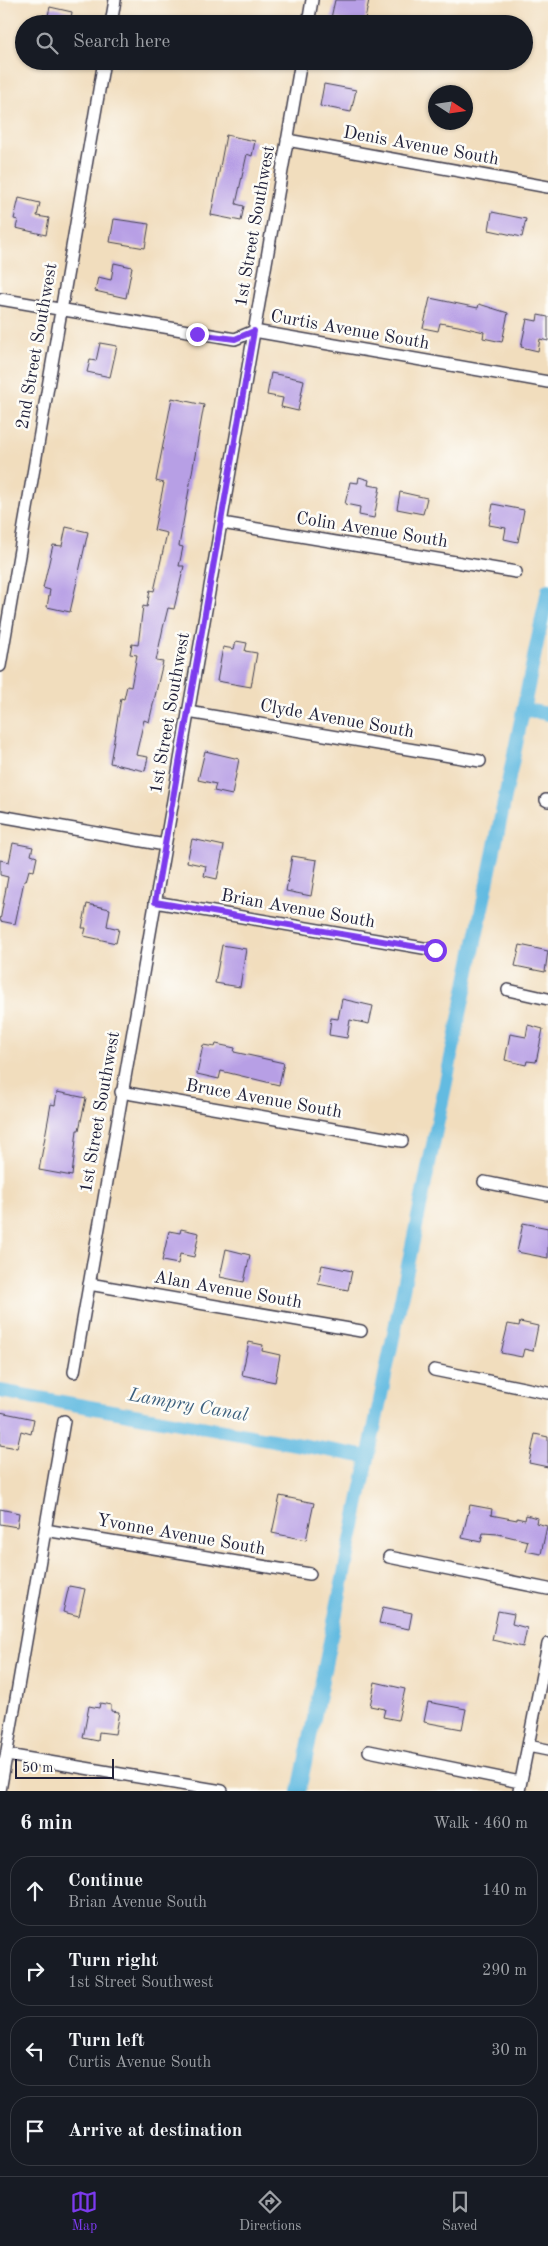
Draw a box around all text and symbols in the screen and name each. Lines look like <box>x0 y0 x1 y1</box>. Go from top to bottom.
search box <box>15 15 533 70</box>
icon: search <box>33 29 61 57</box>
text: Search here <box>73 33 170 52</box>
north arrow <box>428 85 473 130</box>
street label: Denis Avenue South <box>342 123 500 169</box>
street label: 1st Street Southwest <box>232 144 278 308</box>
street label: 2nd Street Southwest <box>13 261 61 431</box>
street label: Curtis Avenue South <box>269 307 431 353</box>
route end <box>186 323 209 346</box>
street label: Colin Avenue South <box>295 509 449 551</box>
street label: 1st Street Southwest <box>147 631 193 795</box>
street label: Clyde Avenue South <box>258 697 416 741</box>
street label: Brian Avenue South <box>219 887 377 931</box>
route start <box>424 939 447 962</box>
street label: 1st Street Southwest <box>77 1030 123 1194</box>
street label: Bruce Avenue South <box>184 1076 344 1122</box>
street label: Alan Avenue South <box>152 1268 304 1312</box>
water label: Lampry Canal <box>126 1386 250 1426</box>
street label: Yvonne Avenue South <box>95 1511 267 1559</box>
scale bar <box>15 1756 114 1779</box>
text: 50 m <box>22 1761 53 1775</box>
text: 6 min <box>20 1813 73 1834</box>
text: Walk · 460 m <box>433 1816 528 1832</box>
text: Continue <box>68 1872 143 1891</box>
icon: ahead <box>21 1877 49 1905</box>
text: 140 m <box>482 1883 527 1899</box>
text: Brian Avenue South <box>68 1895 207 1911</box>
text: Turn right <box>68 1952 158 1971</box>
icon: right <box>21 1957 49 1985</box>
text: 290 m <box>482 1963 527 1979</box>
text: 1st Street Southwest <box>68 1975 213 1991</box>
text: Turn left <box>68 2032 145 2051</box>
icon: left <box>21 2037 49 2065</box>
text: 30 m <box>491 2043 527 2059</box>
text: Curtis Avenue South <box>68 2055 211 2071</box>
icon: arrive <box>21 2117 49 2145</box>
text: Arrive at destination <box>68 2122 242 2141</box>
tab: Map <box>70 2188 98 2235</box>
tab: Directions <box>239 2188 301 2235</box>
tab: Saved <box>442 2188 478 2235</box>

